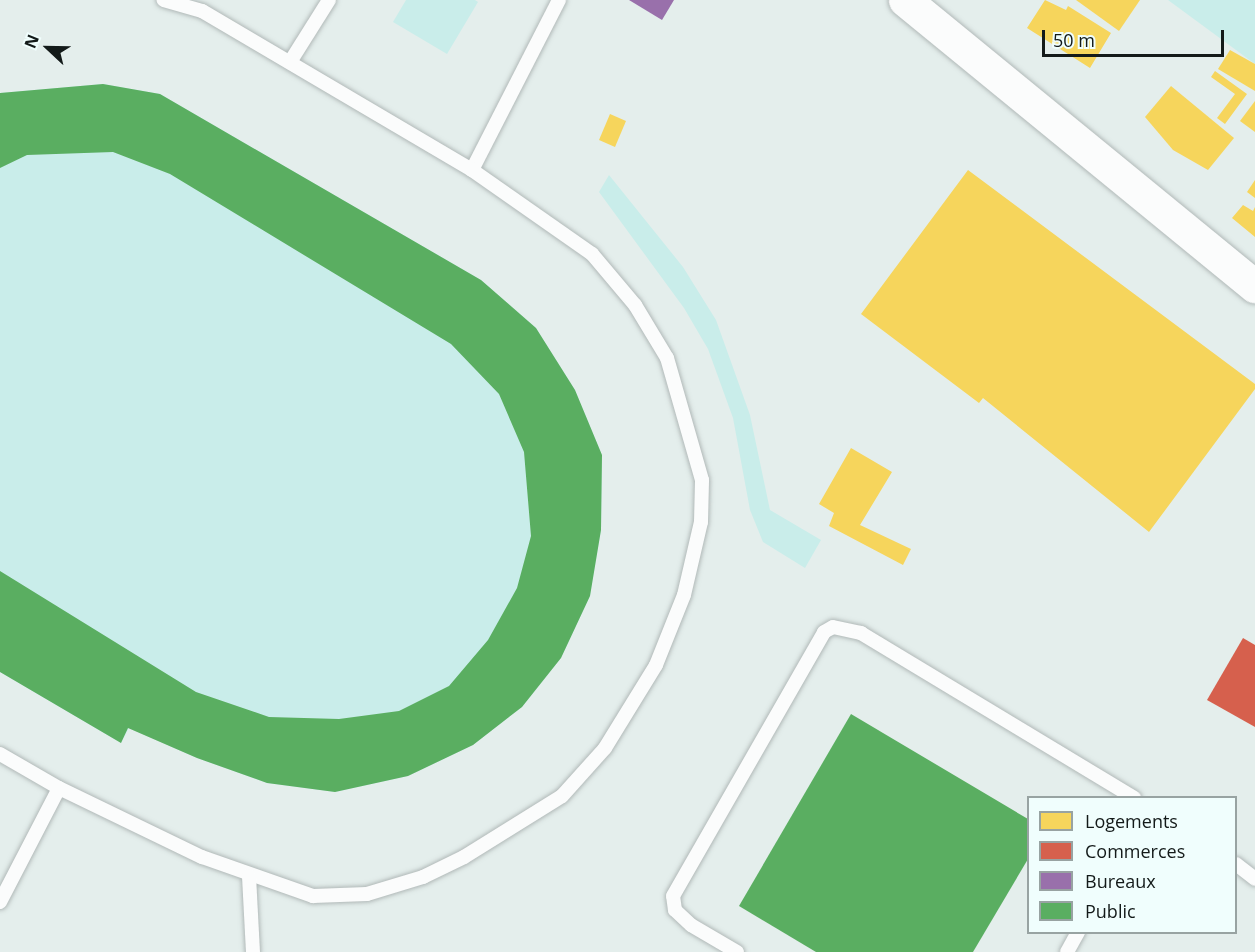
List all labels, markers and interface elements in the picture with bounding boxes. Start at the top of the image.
north arrow [18,18,78,78]
scale bar [1045,18,1226,56]
text: 50 m [1053,28,1095,52]
text: N [19,31,44,51]
legend [1027,796,1237,934]
text: Logements [1085,809,1178,833]
text: Commerces [1085,839,1185,863]
text: Bureaux [1085,869,1156,893]
text: Public [1085,899,1136,923]

